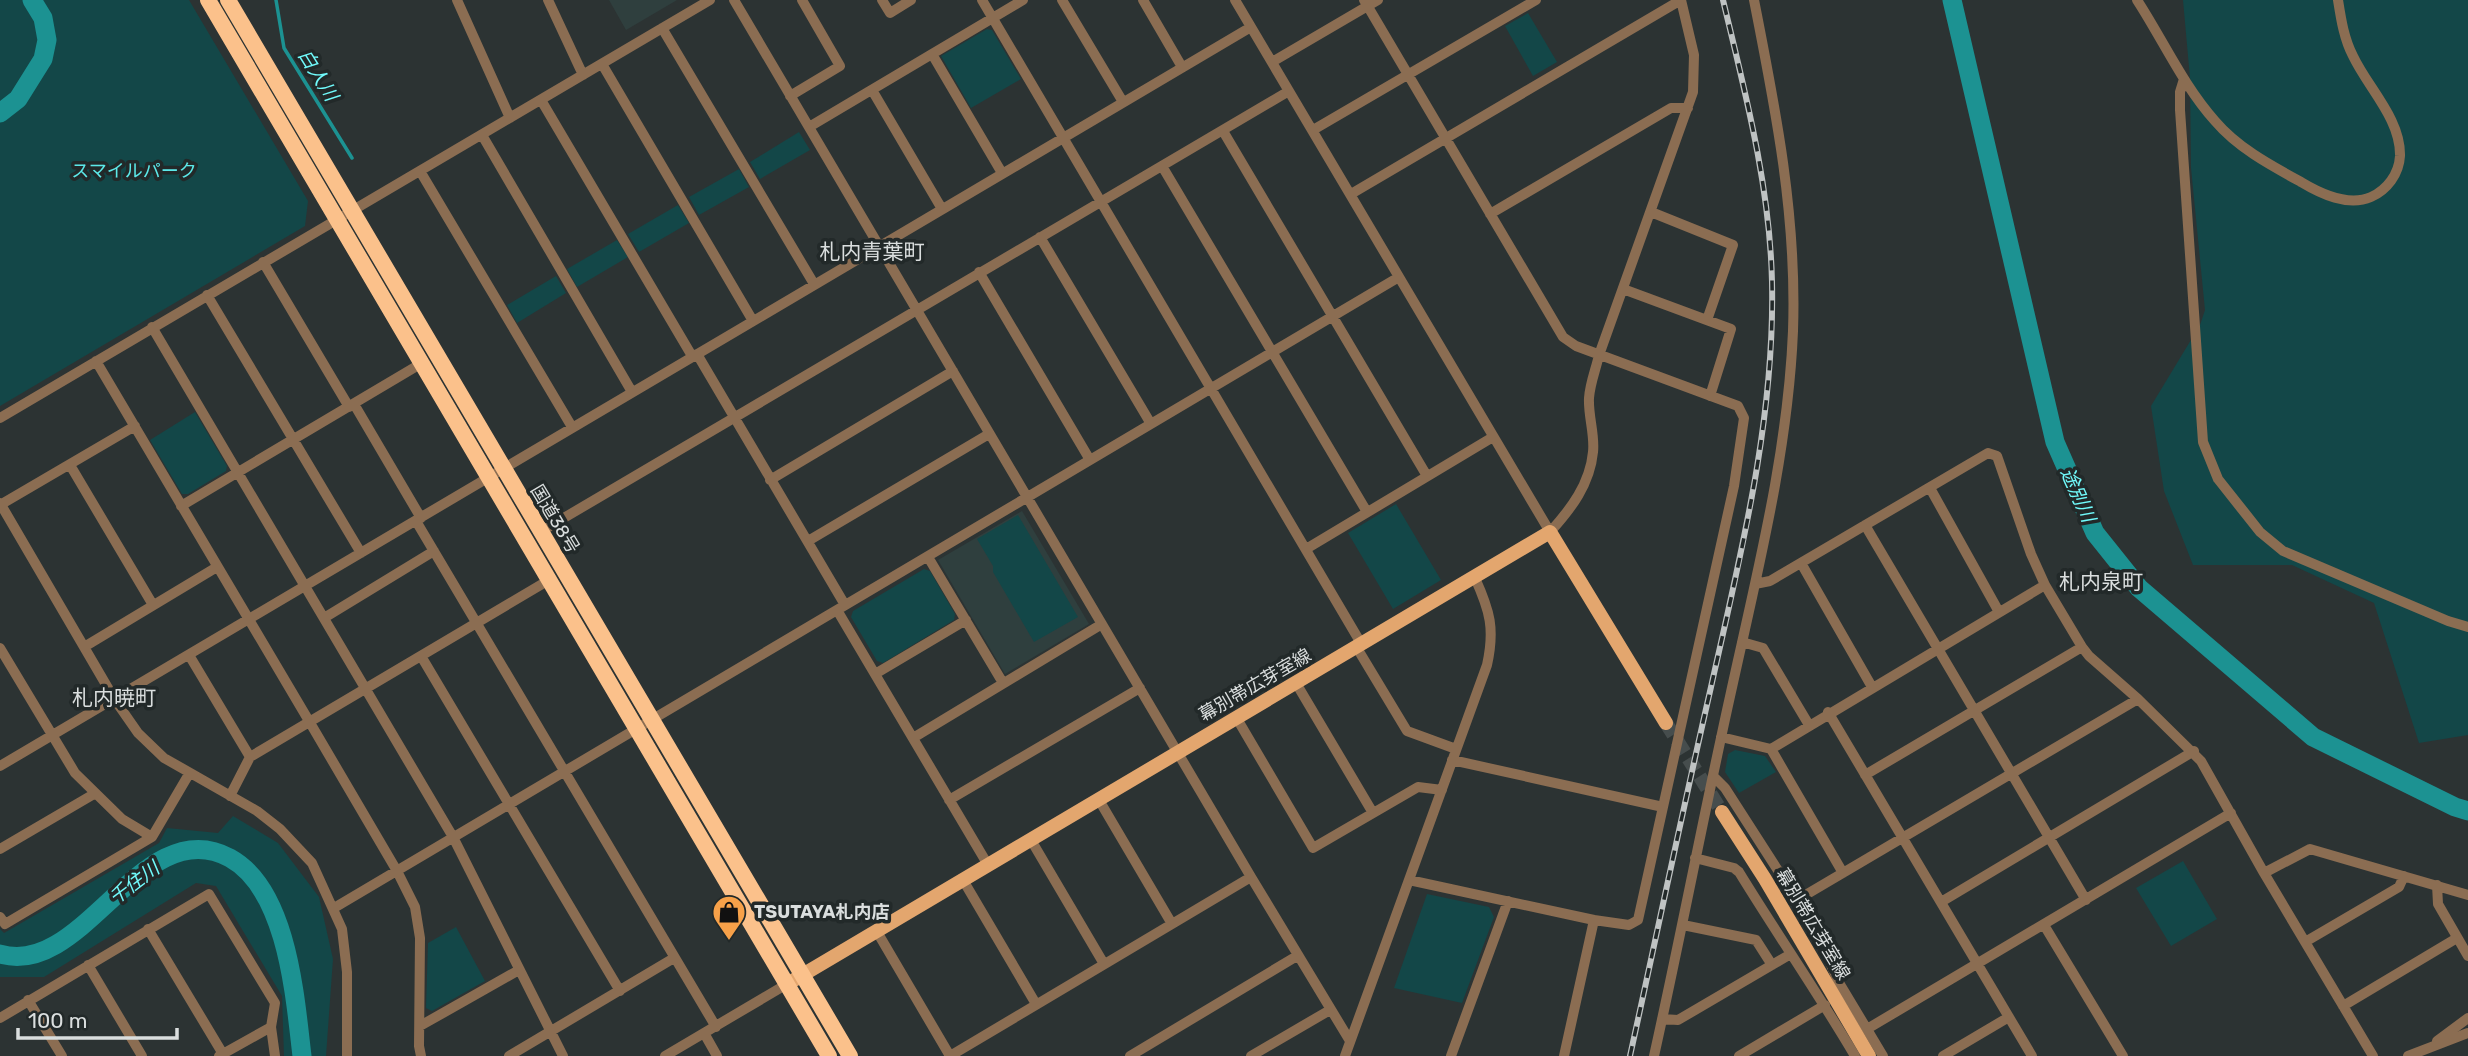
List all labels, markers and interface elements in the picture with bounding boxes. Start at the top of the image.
water label: 白人川 [293,45,344,107]
park label: スマイルパーク [71,160,197,182]
district label: 札内青葉町 [820,239,925,264]
water label: 途別川 [2056,464,2101,528]
street label: 国道38号 [526,481,584,557]
district label: 札内泉町 [2059,569,2143,594]
street label: 幕別帯広芽室線 [1195,644,1315,726]
district label: 札内暁町 [72,685,156,710]
water label: 千住川 [104,855,165,909]
street label: 幕別帯広芽室線 [1771,864,1855,984]
shop icon: TSUTAYA札内店 [710,893,748,942]
place label: TSUTAYA札内店 [754,901,889,923]
scale bar [18,996,177,1040]
text: 100 m [28,1008,87,1033]

